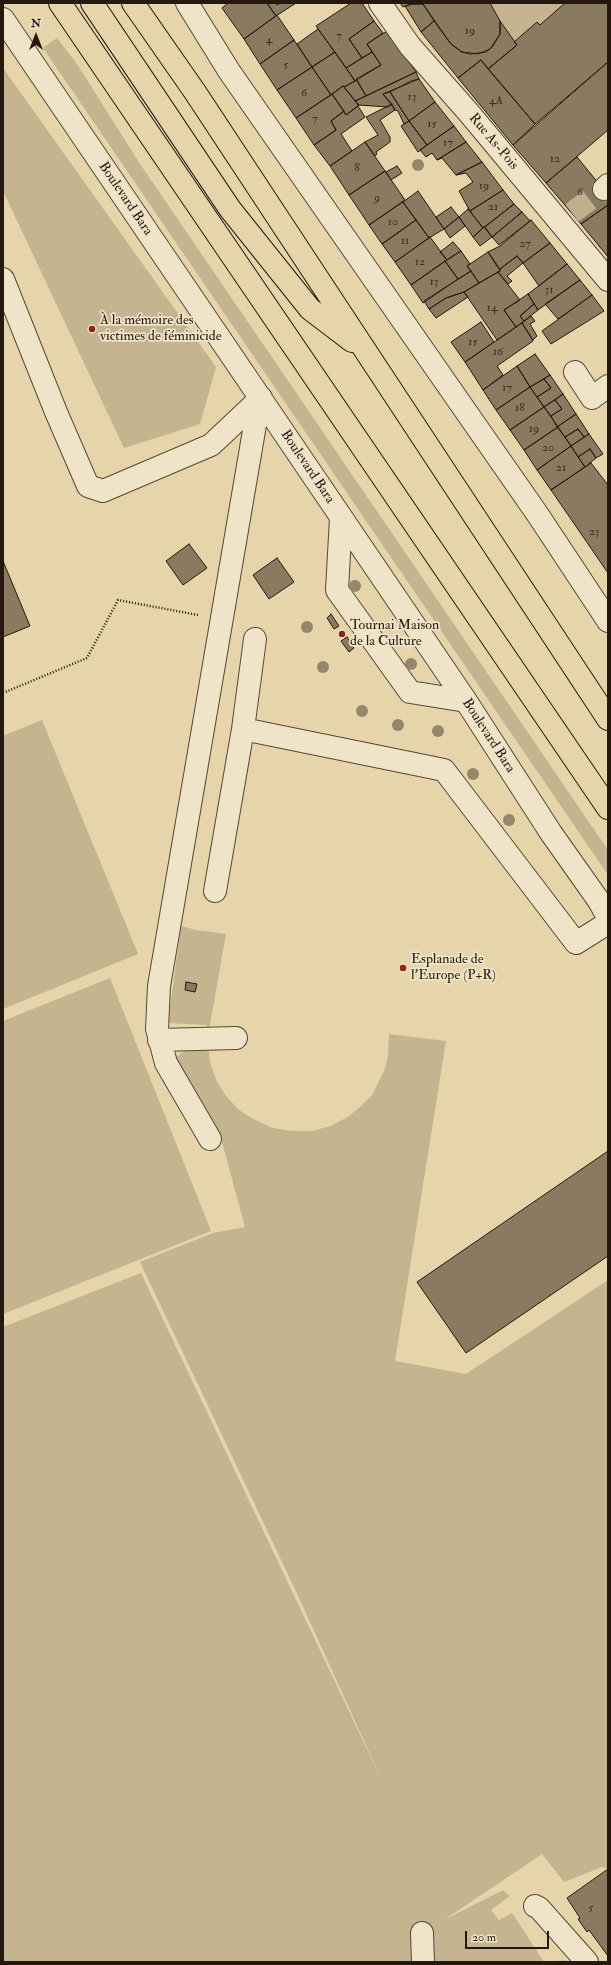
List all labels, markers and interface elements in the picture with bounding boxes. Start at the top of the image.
north arrow [16,16,56,56]
text: N [31,17,41,30]
house number: 19 [465,24,475,38]
house number: 7 [336,29,342,43]
house number: 4 [266,33,272,47]
house number: 5 [283,58,289,72]
house number: 6 [301,86,307,100]
house number: 13 [408,90,416,104]
house number: 4A [489,94,503,108]
street label: Rue As-Pois [465,110,521,174]
house number: 7 [312,112,318,126]
house number: 15 [427,117,437,131]
house number: 17 [443,136,453,150]
house number: 12 [550,152,560,166]
street label: Boulevard Bara [94,159,156,239]
house number: 8 [354,161,360,175]
house number: 19 [479,179,489,193]
house number: 6 [577,185,583,199]
house number: 9 [374,191,380,205]
house number: 21 [488,200,498,214]
house number: 10 [388,215,398,229]
house number: 11 [401,234,409,248]
house number: 27 [519,237,531,251]
house number: 12 [415,255,425,269]
house number: 13 [430,275,438,289]
house number: 31 [545,283,553,297]
house number: 14 [487,301,497,315]
place label: À la mémoire des victimes de féminicide [100,313,222,346]
marker: À la mémoire des victimes de féminicide [87,324,97,334]
house number: 15 [468,335,478,349]
house number: 16 [493,345,503,359]
house number: 17 [502,381,512,395]
house number: 18 [515,401,525,415]
house number: 19 [529,422,539,436]
street label: Boulevard Bara [276,427,338,507]
house number: 20 [542,441,554,455]
house number: 21 [556,461,566,475]
house number: 23 [589,525,599,539]
place label: Tournai Maison de la Culture [350,618,439,650]
marker: Tournai Maison de la Culture [337,629,347,639]
street label: Boulevard Bara [458,696,518,776]
place label: Esplanade de l'Europe (P+R) [411,952,496,984]
marker: Esplanade de l'Europe (P+R) [398,963,408,973]
house number: 5 [588,1901,594,1915]
scale bar [467,1923,551,1949]
text: 20 m [472,1930,496,1945]

